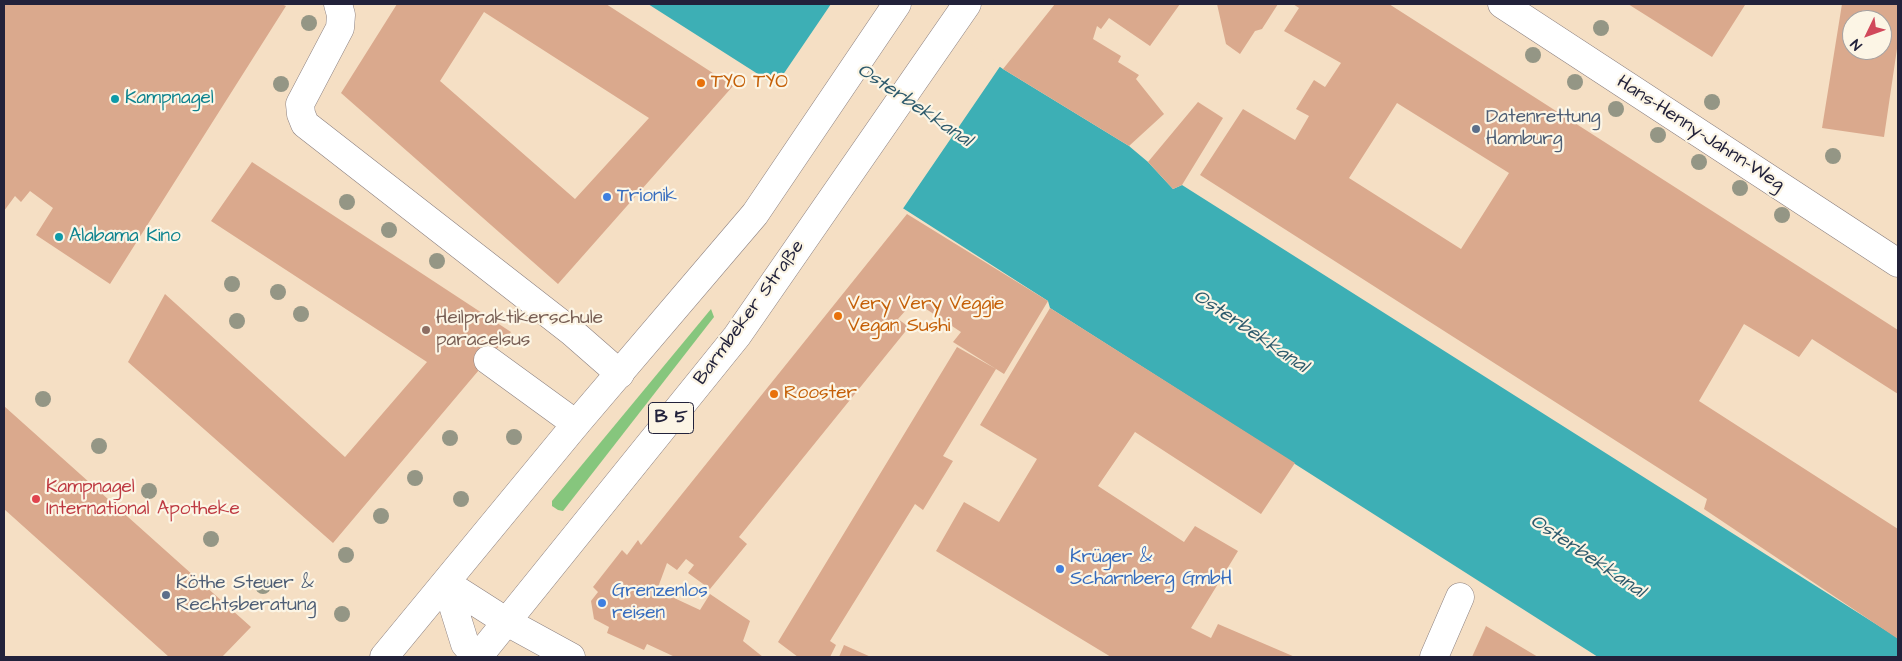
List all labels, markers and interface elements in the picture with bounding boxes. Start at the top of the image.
north arrow [1842,10,1892,60]
text: N [1846,34,1867,54]
water label: Osterbekkanal [852,59,976,153]
street label: Hans-Henny-Jahnn-Weg [1612,71,1788,197]
place label: TYO TYO [711,72,788,94]
marker: TYO TYO [695,77,707,89]
place label: Kampnagel [125,88,214,110]
marker: Kampnagel [109,93,121,105]
place label: Datenrettung Hamburg [1486,107,1601,151]
marker: Datenrettung Hamburg [1470,123,1482,135]
place label: Trionik [617,186,677,208]
marker: Trionik [601,191,613,203]
place label: Alabama Kino [69,226,181,248]
marker: Alabama Kino [53,231,65,243]
street label: Barmbeker Straße [690,236,810,390]
water label: Osterbekkanal [1188,285,1312,379]
place label: Very Very Veggie Vegan Sushi [848,294,1004,338]
place label: Heilpraktikerschule paracelsus [436,308,603,352]
marker: Very Very Veggie Vegan Sushi [832,310,844,322]
marker: Heilpraktikerschule paracelsus [420,324,432,336]
place label: Rooster [784,383,857,405]
marker: Rooster [768,388,780,400]
road number: B 5 [648,402,694,433]
place label: Kampnagel International Apotheke [46,477,240,521]
marker: Kampnagel International Apotheke [30,493,42,505]
water label: Osterbekkanal [1525,510,1649,604]
place label: Krüger & Scharnberg GmbH [1070,547,1232,591]
marker: Krüger & Scharnberg GmbH [1054,563,1066,575]
place label: Köthe Steuer & Rechtsberatung [176,573,316,617]
place label: Grenzenlos reisen [612,581,708,625]
marker: Köthe Steuer & Rechtsberatung [160,589,172,601]
marker: Grenzenlos reisen [596,597,608,609]

